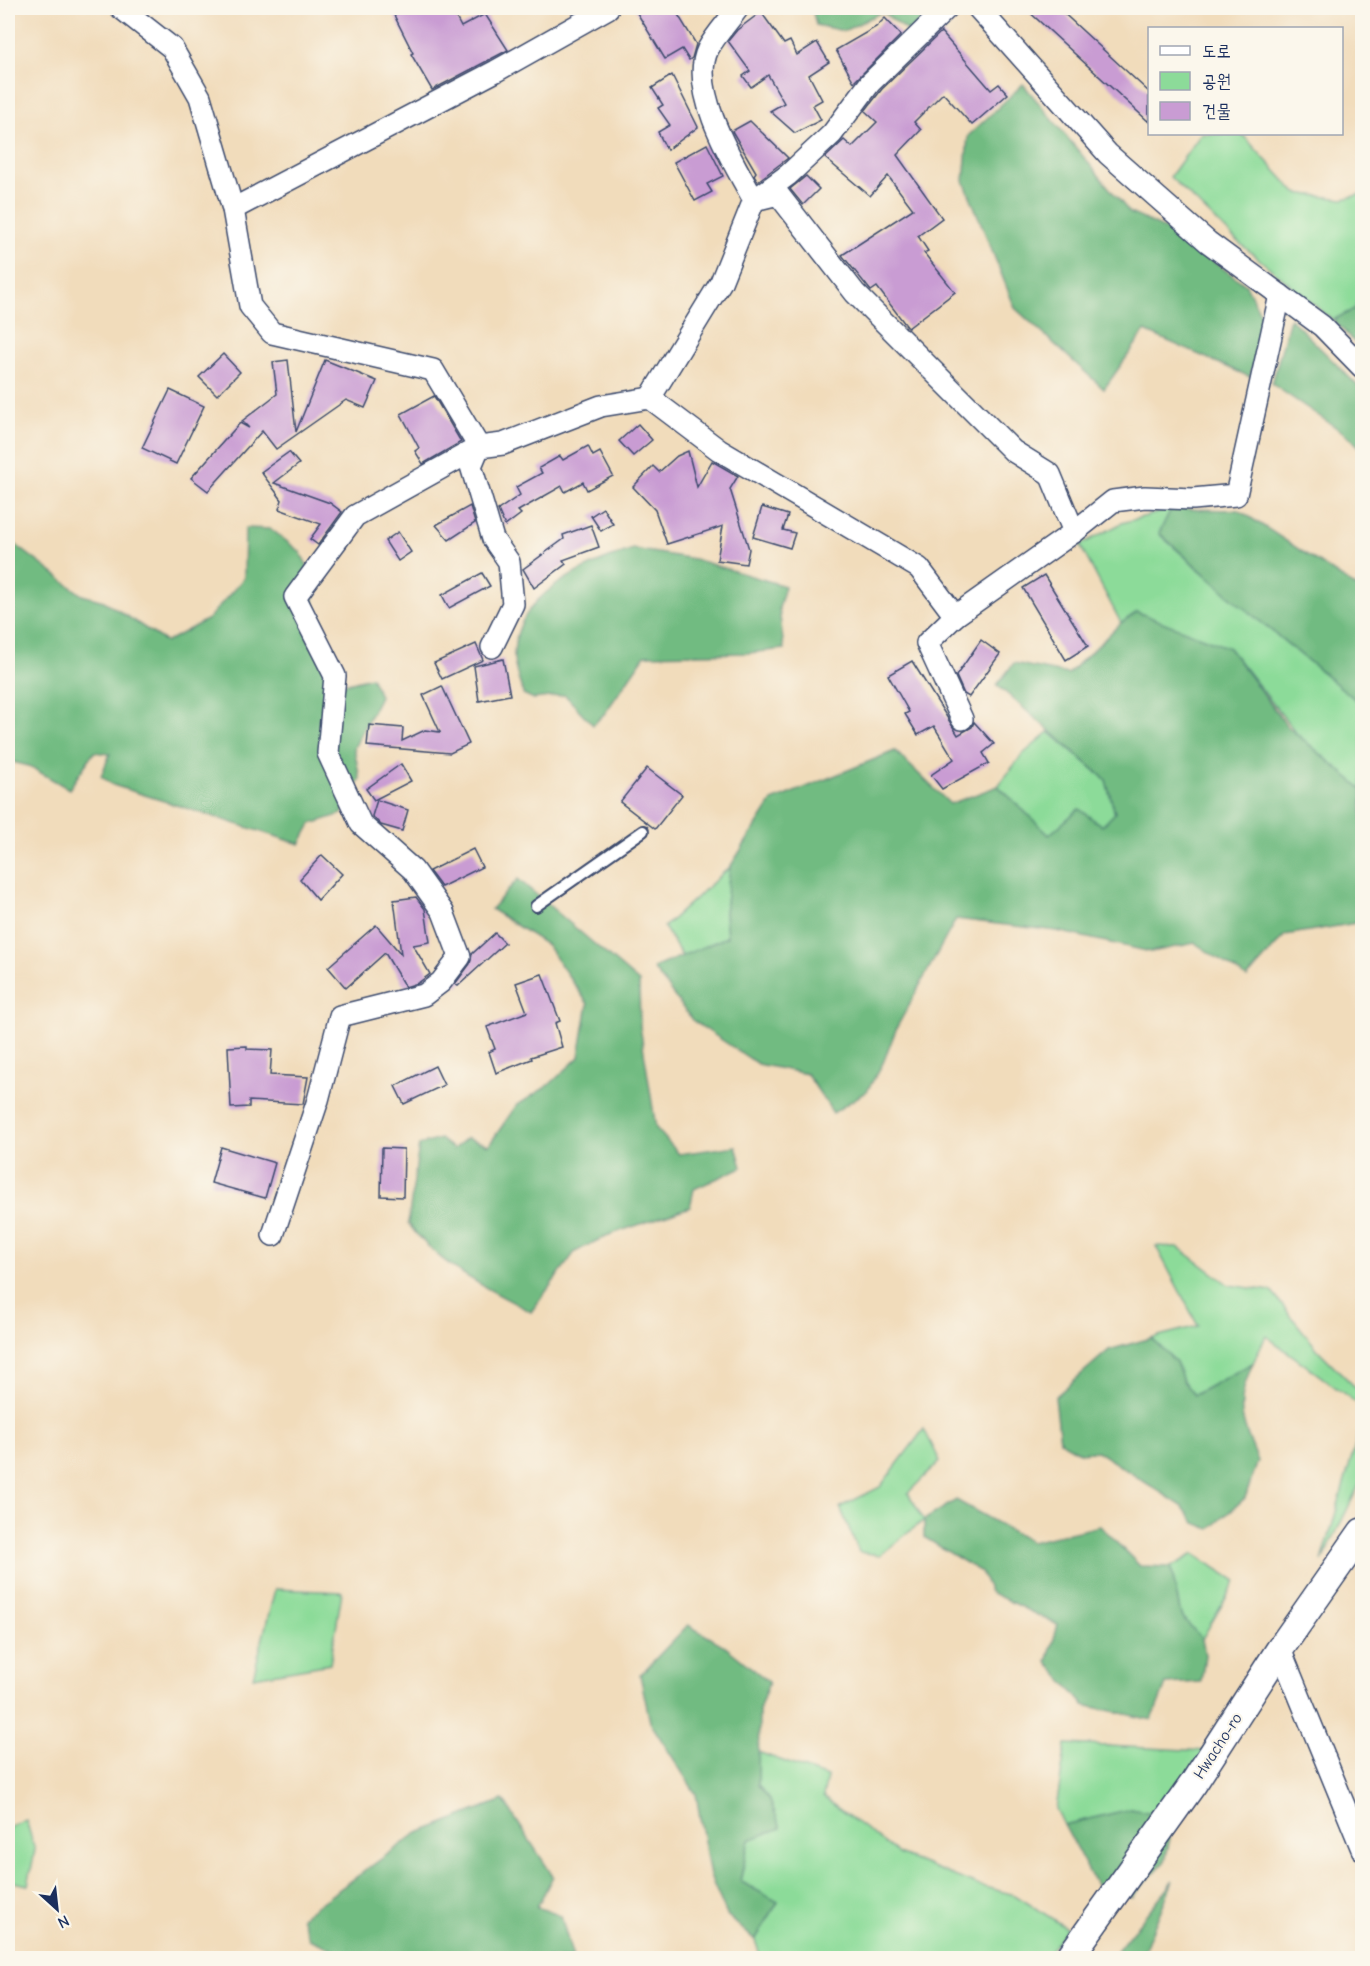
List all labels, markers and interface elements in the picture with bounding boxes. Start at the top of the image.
legend [1148,27,1343,135]
text: 도로 [1202,41,1231,62]
text: 공원 [1202,71,1231,92]
text: 건물 [1202,101,1231,122]
street label: Hwacho-ro [1190,1710,1246,1782]
north arrow [27,1879,87,1939]
text: N [55,1911,72,1932]

